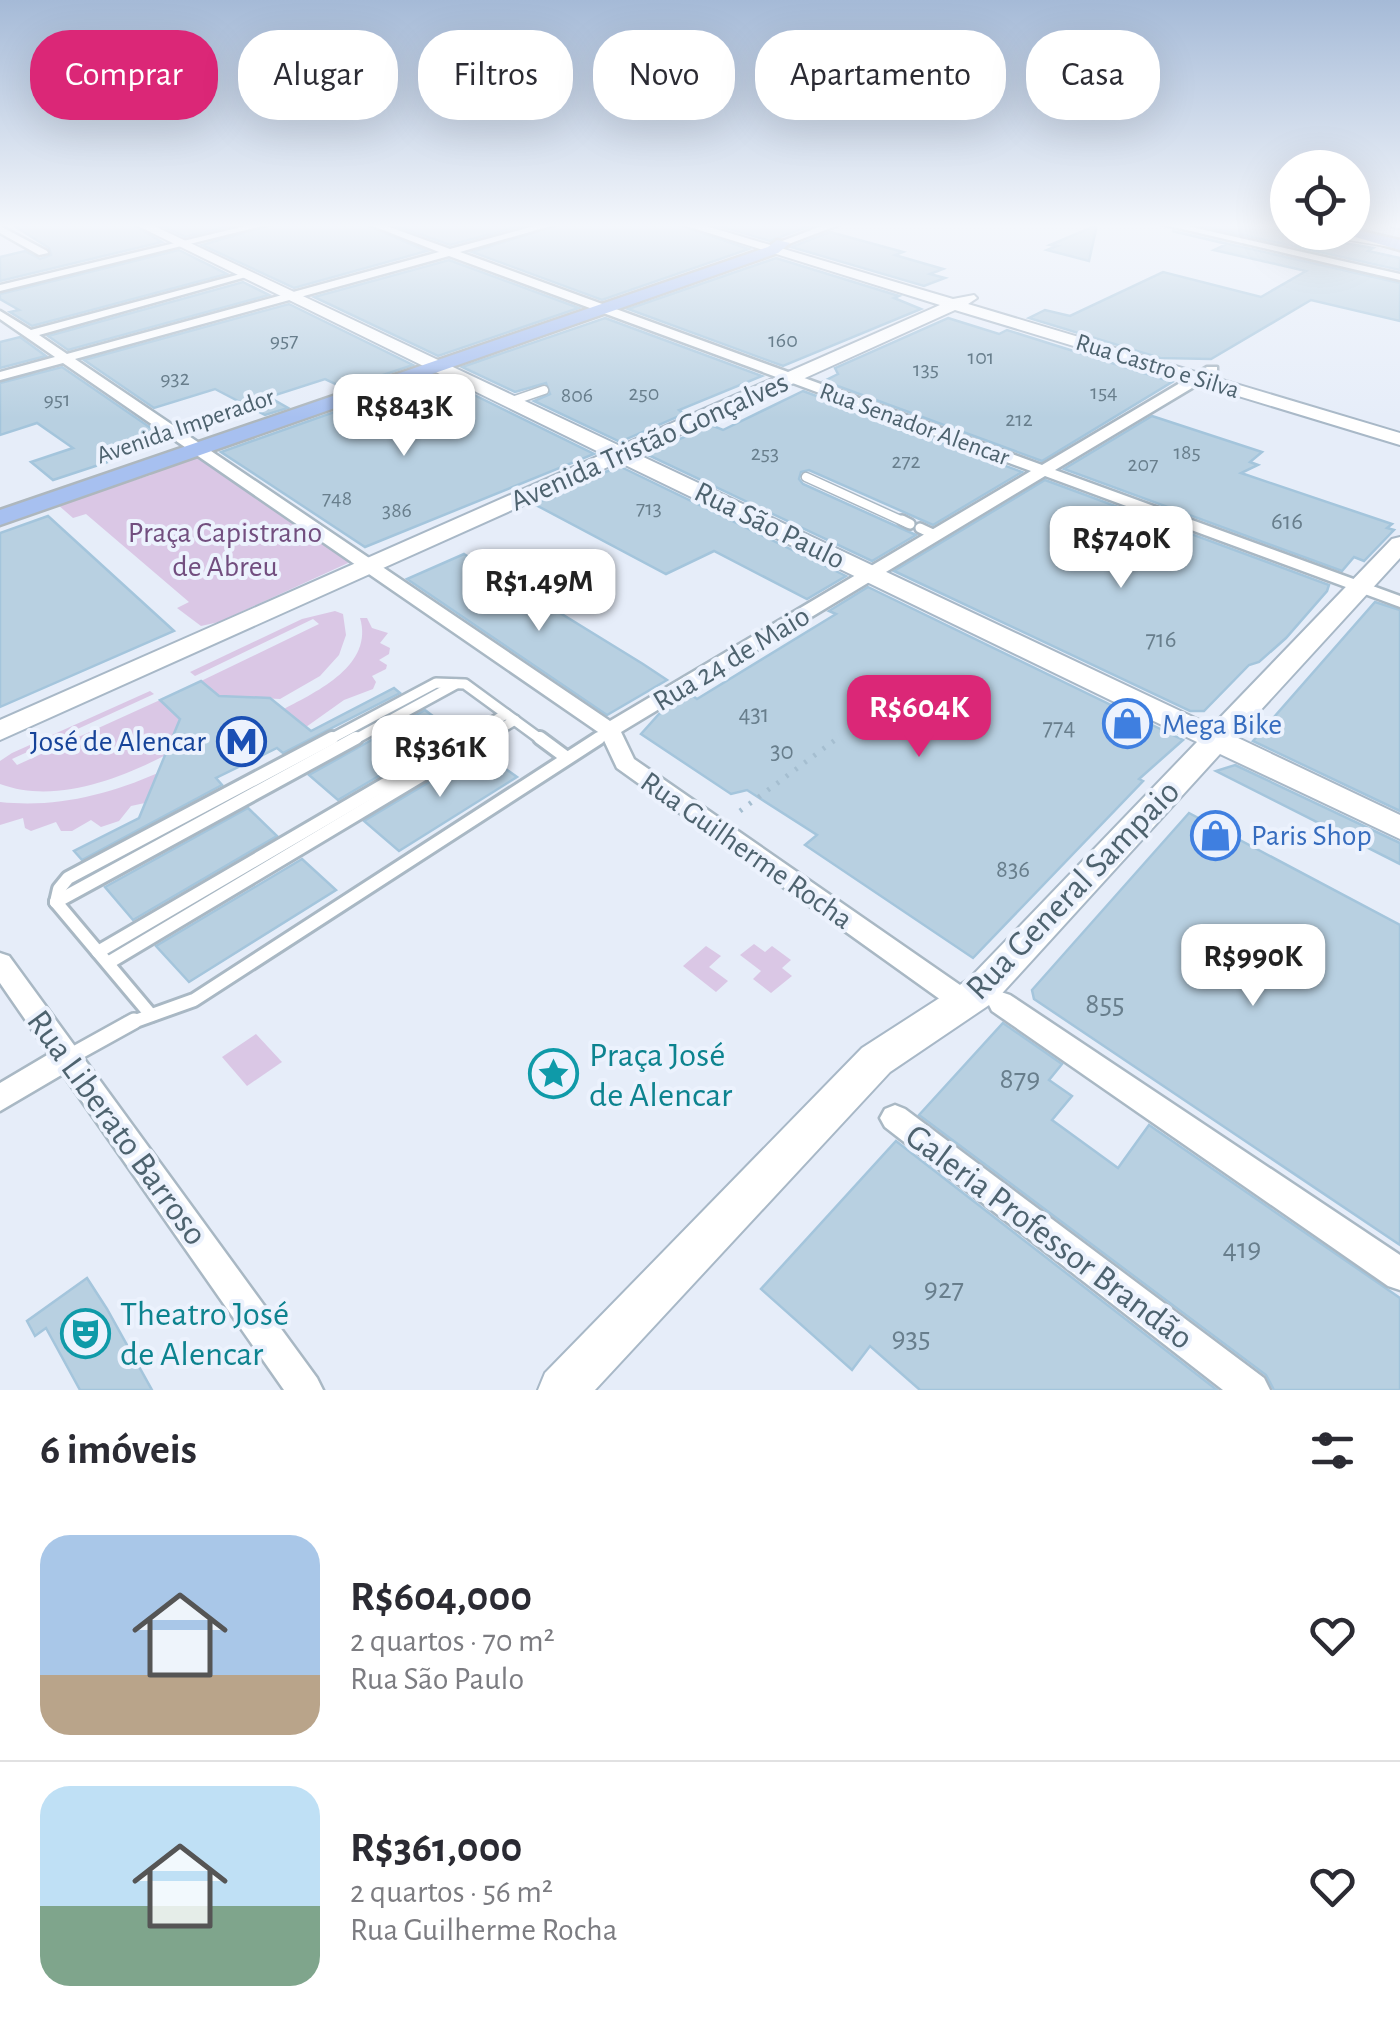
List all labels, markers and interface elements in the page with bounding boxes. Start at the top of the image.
chip: Comprar [30,30,218,120]
chip: Alugar [238,30,398,120]
chip: Filtros [418,30,573,120]
chip: Novo [593,30,735,120]
chip: Apartamento [755,30,1006,120]
chip: Casa [1026,30,1160,120]
map controls [1270,150,1370,250]
button: locate [1270,150,1370,250]
house number: 957 [270,329,298,351]
house number: 160 [768,329,798,351]
street label: Rua Castro e Silva [1073,330,1242,403]
house number: 101 [968,346,994,368]
house number: 135 [913,358,939,380]
house number: 932 [160,367,190,389]
street label: Avenida Tristão Gonçalves [506,367,793,517]
pin: R$843K [323,374,485,459]
street label: Rua Senador Alencar [816,378,1013,470]
house number: 154 [1090,381,1118,403]
house number: 250 [629,382,659,404]
street label: Avenida Imperador [93,384,278,469]
house number: 806 [561,384,593,406]
house number: 951 [43,388,71,410]
text: R$843K [355,390,453,422]
house number: 212 [1005,408,1033,430]
house number: 185 [1173,441,1201,463]
house number: 253 [751,442,779,464]
house number: 272 [891,450,921,472]
house number: 207 [1128,453,1158,475]
street label: Rua São Paulo [690,477,850,575]
house number: 748 [322,487,352,509]
house number: 713 [636,497,662,519]
house number: 386 [382,499,412,521]
pin: R$740K [1040,506,1202,591]
house number: 616 [1271,509,1303,534]
park label: Praça Capistrano de Abreu [128,518,322,582]
text: R$740K [1072,522,1170,554]
pin: R$1.49M [447,549,631,634]
text: R$1.49M [484,565,594,597]
street label: Rua 24 de Maio [648,600,815,717]
house number: 716 [1146,627,1176,652]
pin: R$604K [838,675,1000,760]
text: R$604K [869,691,969,723]
shop icon: Mega Bike [1101,698,1153,750]
house number: 431 [739,702,769,727]
place label: Mega Bike [1162,710,1282,740]
metro station icon: José de Alencar [215,715,267,767]
pin: R$361K [359,715,521,800]
house number: 774 [1043,715,1075,740]
place label: José de Alencar [30,727,206,757]
text: R$361K [394,731,486,763]
house number: 30 [770,739,794,764]
street label: Rua Guilherme Rocha [635,767,858,935]
street label: Rua General Sampaio [960,774,1186,1006]
shop icon: Paris Shop [1190,809,1242,861]
place label: Paris Shop [1251,821,1372,851]
house number: 836 [996,857,1030,882]
pin: R$990K [1172,924,1334,1009]
text: R$990K [1203,940,1303,972]
house number: 855 [1085,989,1125,1019]
street label: Rua Liberato Barroso [20,1004,214,1252]
place label: Praça José de Alencar [589,1038,733,1113]
place icon: Praça José de Alencar [528,1048,580,1100]
house number: 879 [1000,1064,1040,1094]
street label: Galeria Professor Brandão [899,1118,1199,1356]
house number: 419 [1223,1234,1261,1264]
house number: 927 [924,1274,964,1304]
place label: Theatro José de Alencar [120,1297,289,1372]
theatre icon: Theatro José de Alencar [59,1307,111,1359]
house number: 935 [892,1323,931,1353]
icon: filters [1305,1423,1360,1478]
text: 6 imóveis [40,1429,197,1471]
icon: home [120,1575,240,1695]
text: R$604,000 [350,1576,532,1618]
icon: heart [1305,1608,1360,1663]
text: 2 quartos · 70 m² [350,1625,555,1657]
text: Rua São Paulo [350,1663,524,1695]
icon: home [120,1826,240,1946]
text: R$361,000 [350,1827,522,1869]
icon: heart [1305,1859,1360,1914]
text: 2 quartos · 56 m² [350,1876,553,1908]
text: Rua Guilherme Rocha [350,1914,617,1946]

